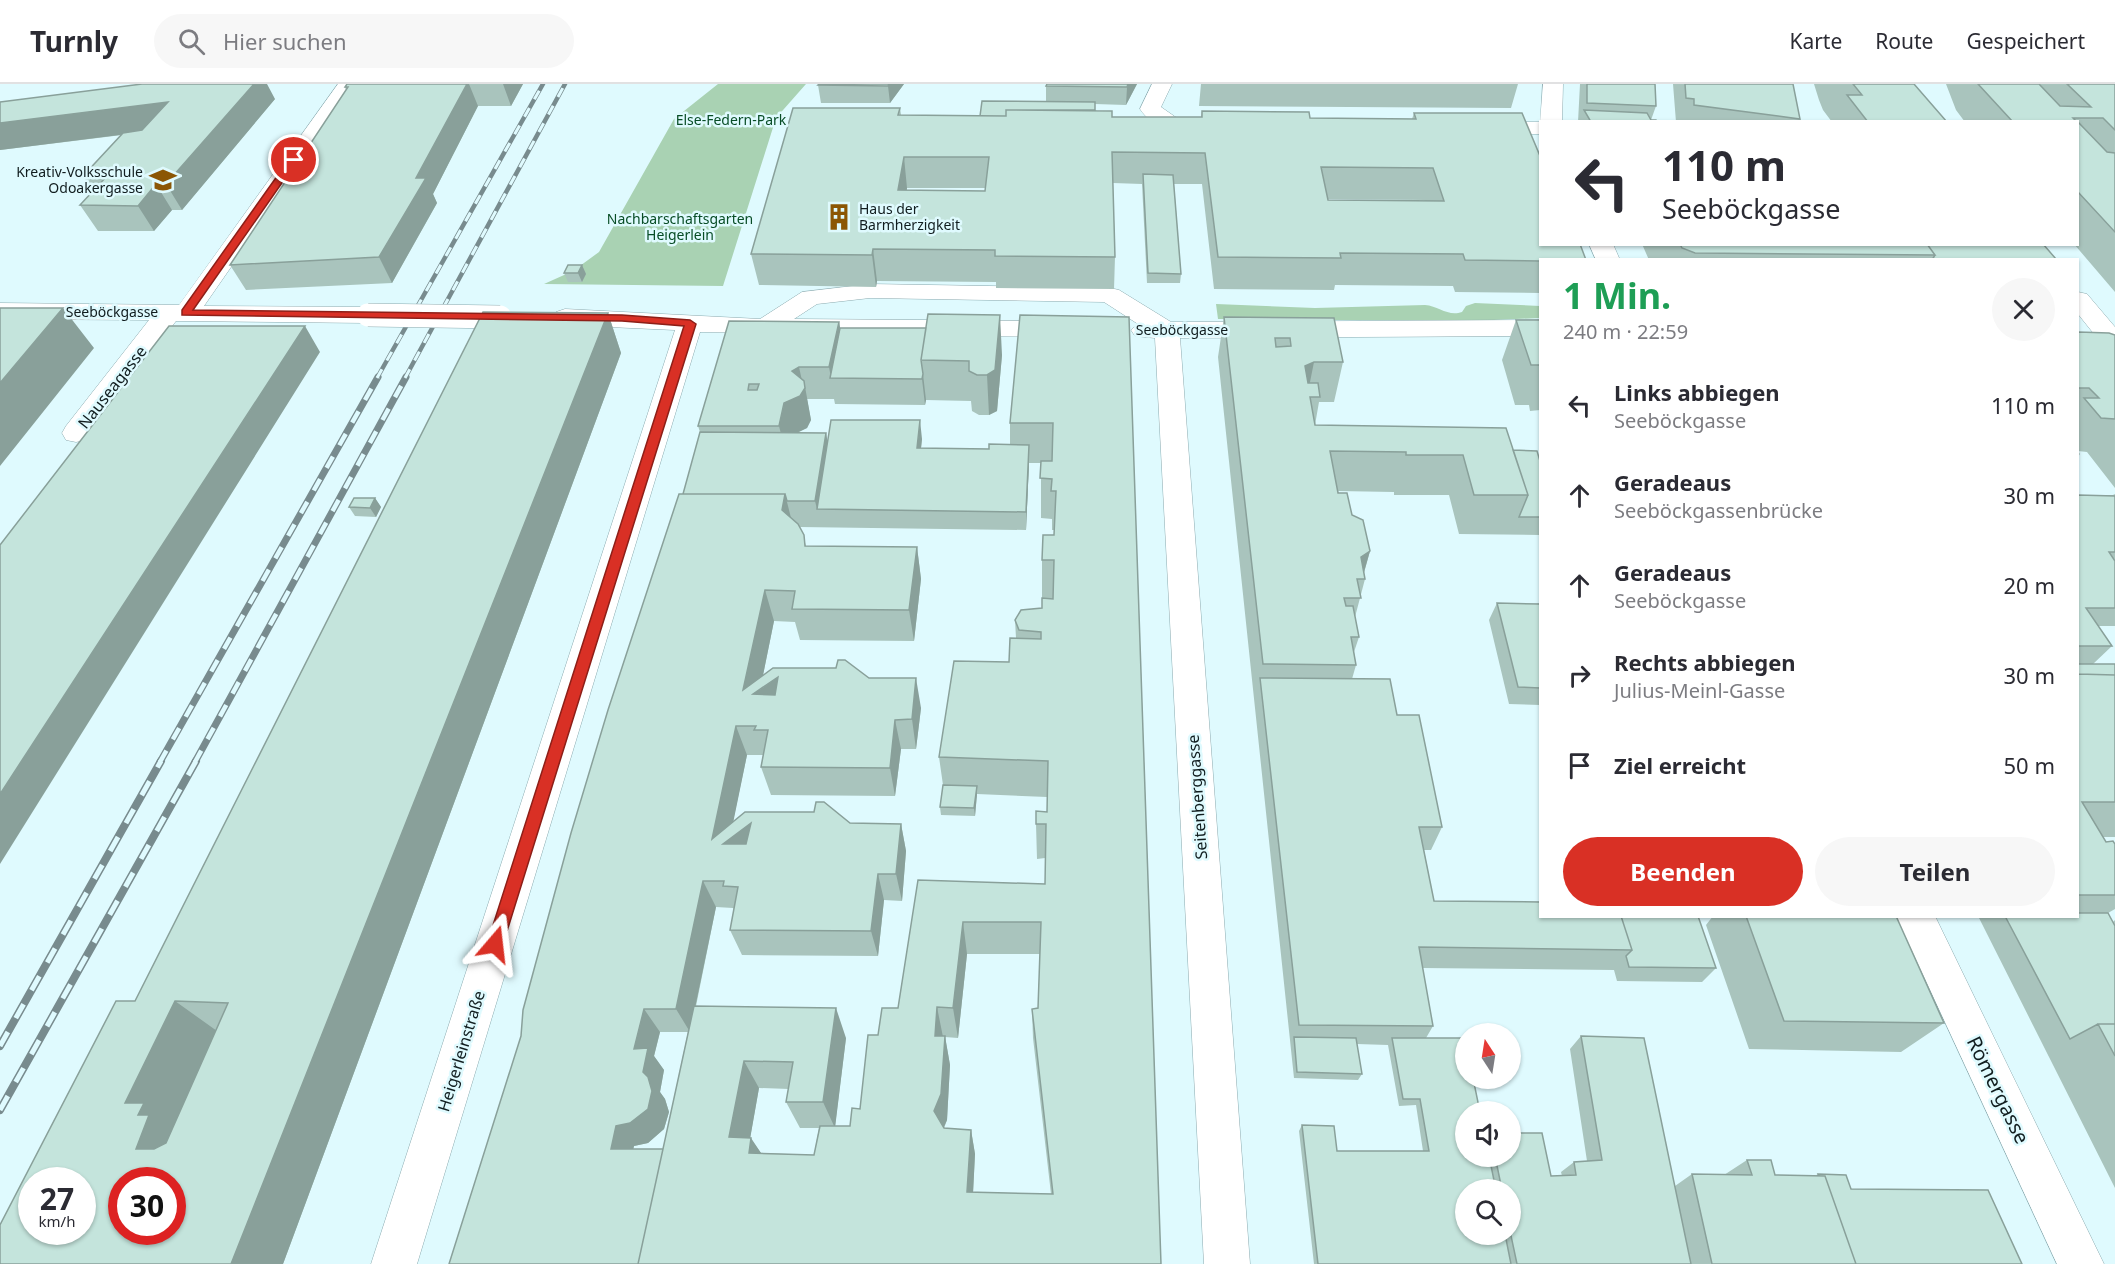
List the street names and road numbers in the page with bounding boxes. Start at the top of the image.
street label: Seeböckgasse [66,302,158,321]
street label: Seeböckgasse [1136,320,1228,339]
street label: Nauseagasse [73,341,151,433]
street label: Seitenberggasse [1182,734,1212,860]
street label: Heigerleinstraße [432,988,490,1114]
street label: Römergasse [1961,1031,2036,1148]

